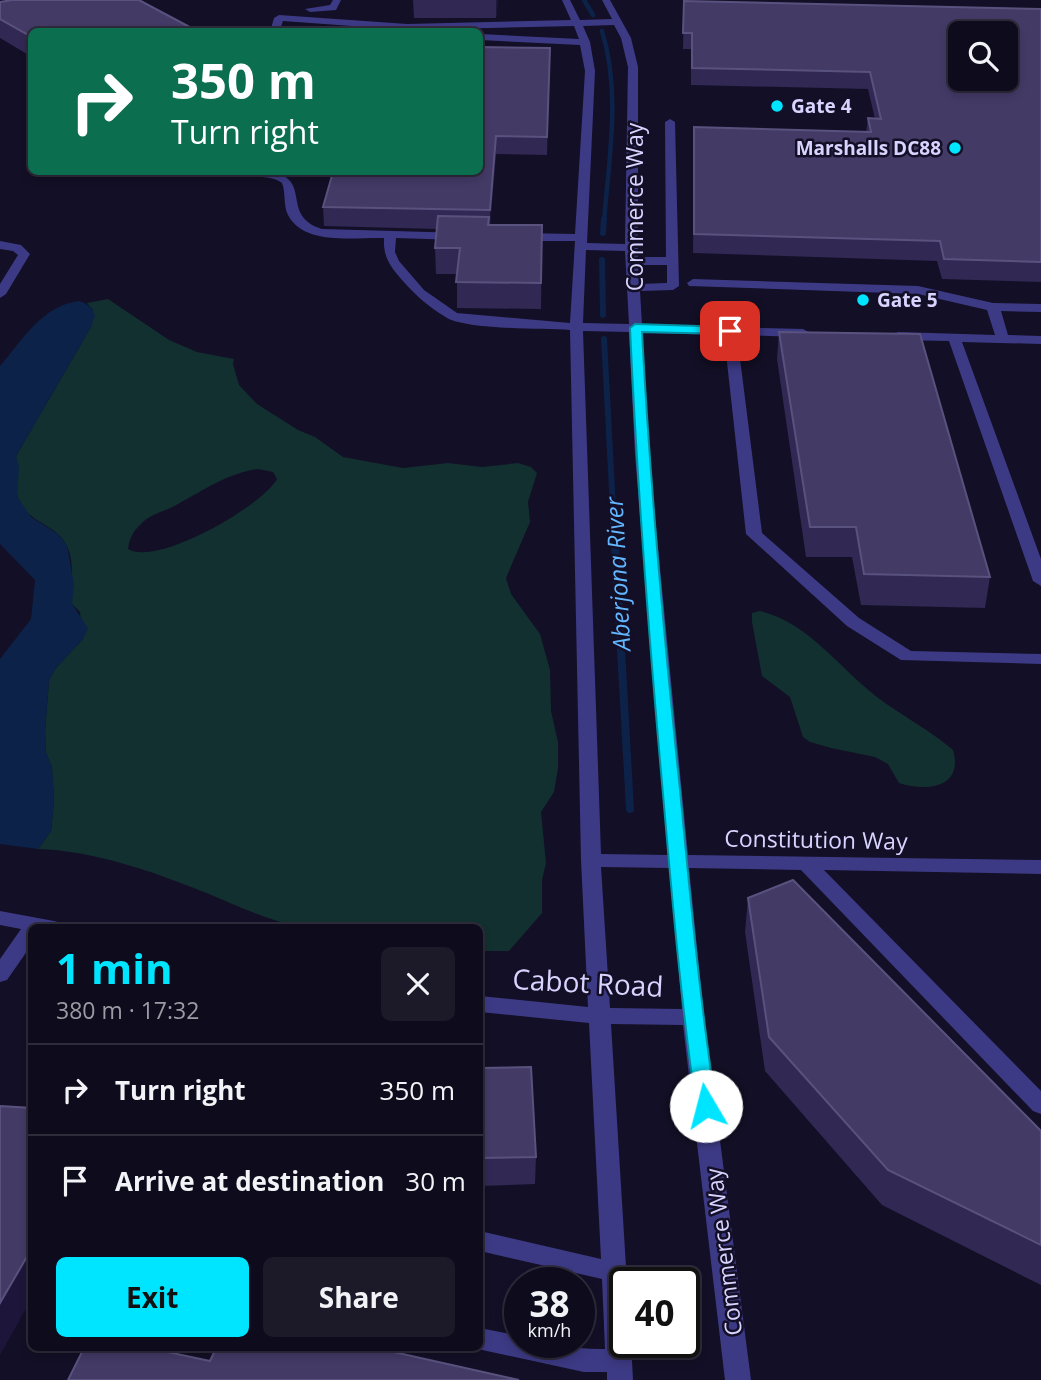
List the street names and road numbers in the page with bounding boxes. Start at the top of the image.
street label: Commerce Way [618,122,650,291]
street label: Constitution Way [724,821,908,857]
street label: Cabot Road [511,959,665,1005]
street label: Commerce Way [697,1166,749,1338]

